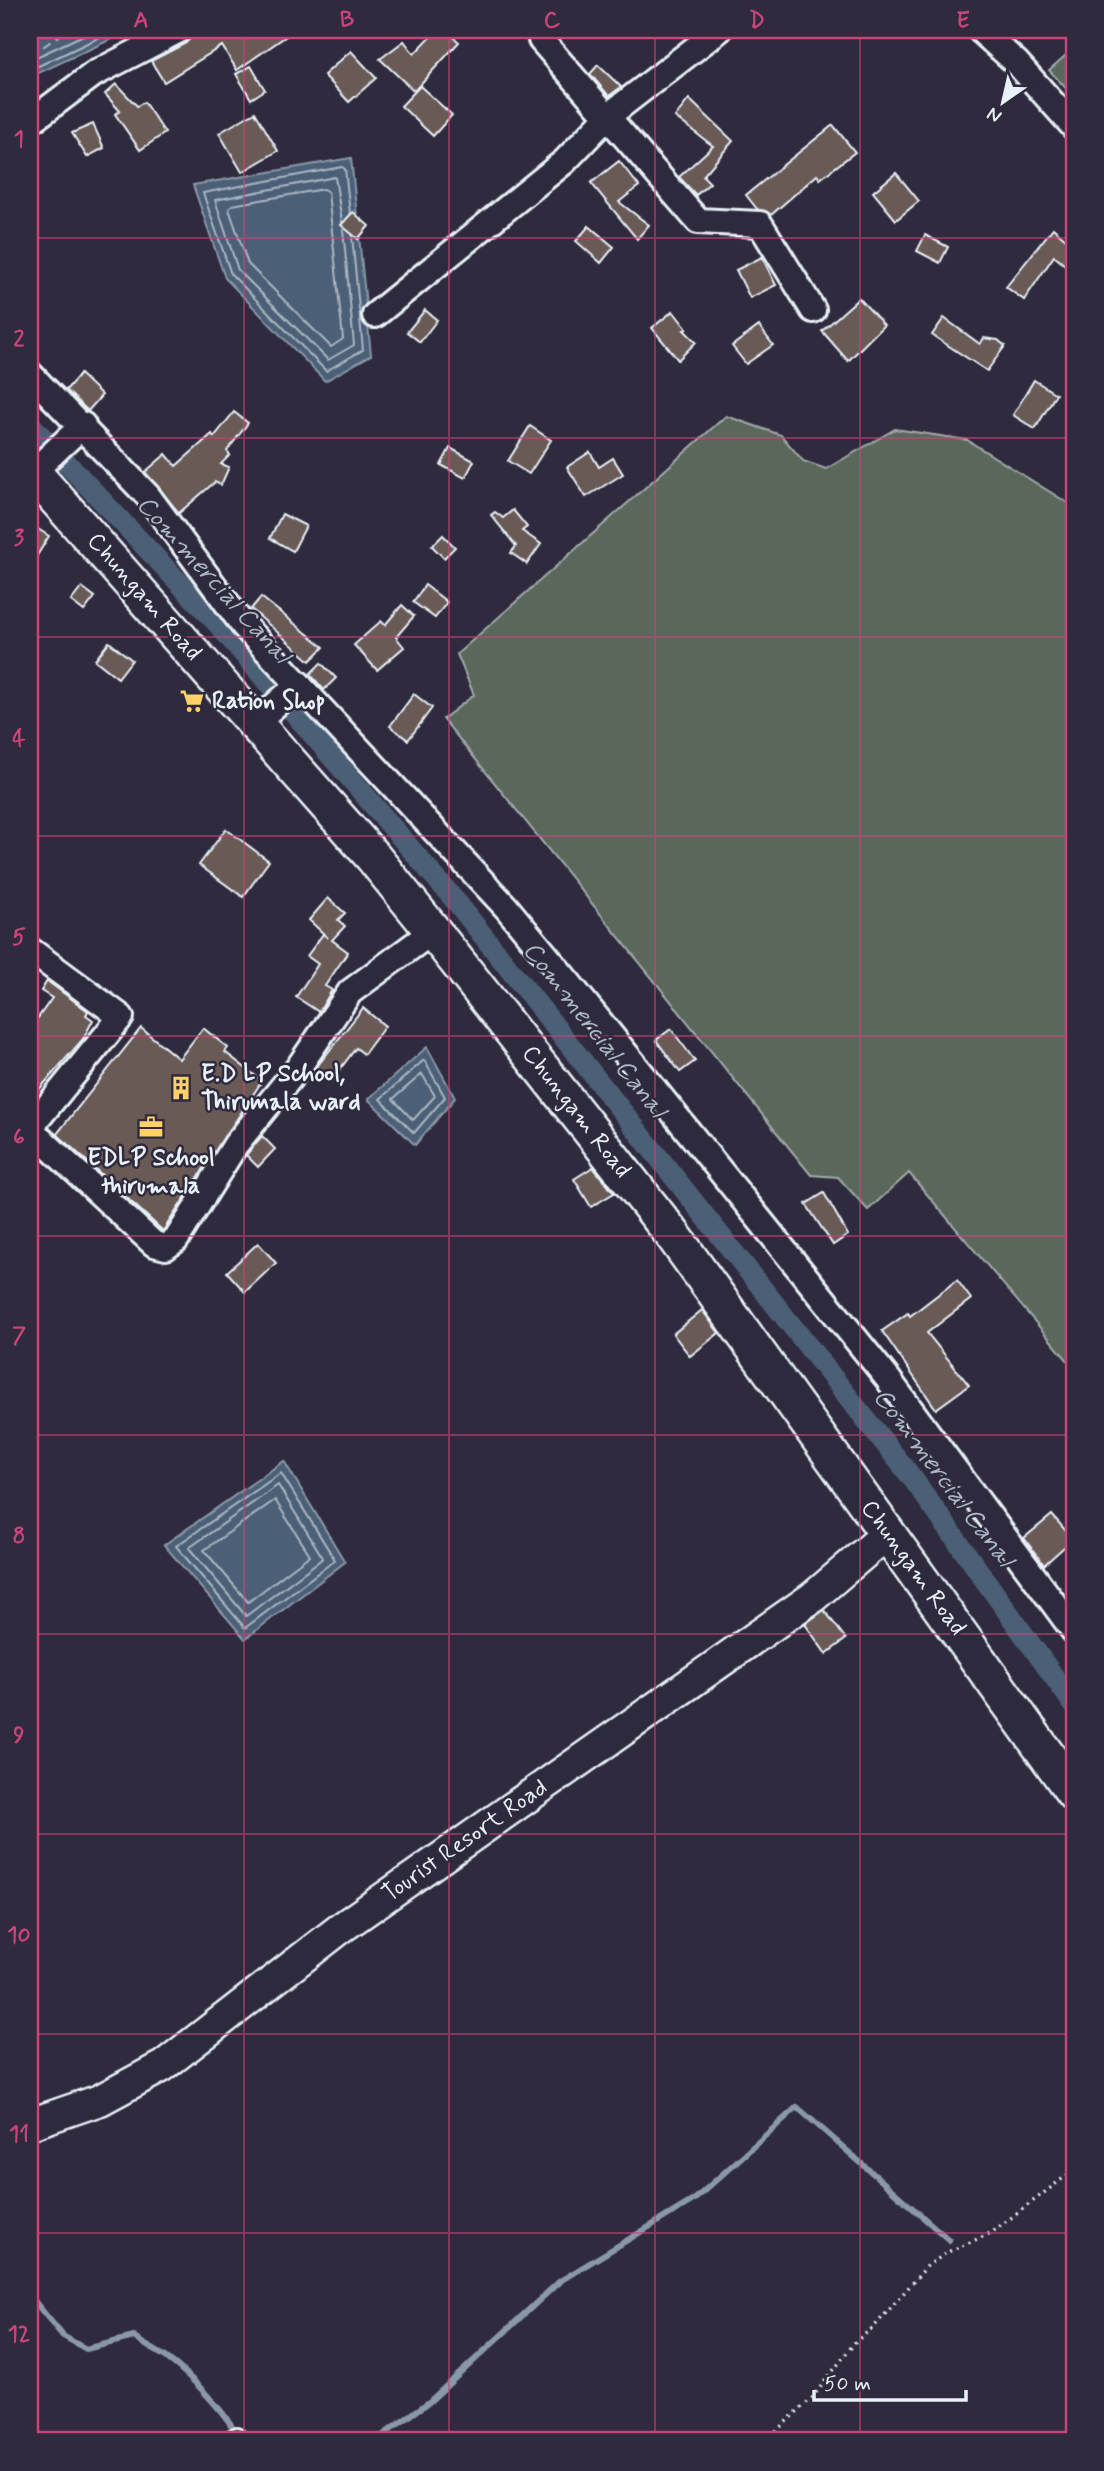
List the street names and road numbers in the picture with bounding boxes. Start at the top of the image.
street label: Chungam Road [80,526,208,668]
street label: Chungam Road [514,1039,638,1185]
street label: Chungam Road [853,1494,973,1642]
street label: Tourist Resort Road [376,1772,554,1910]

